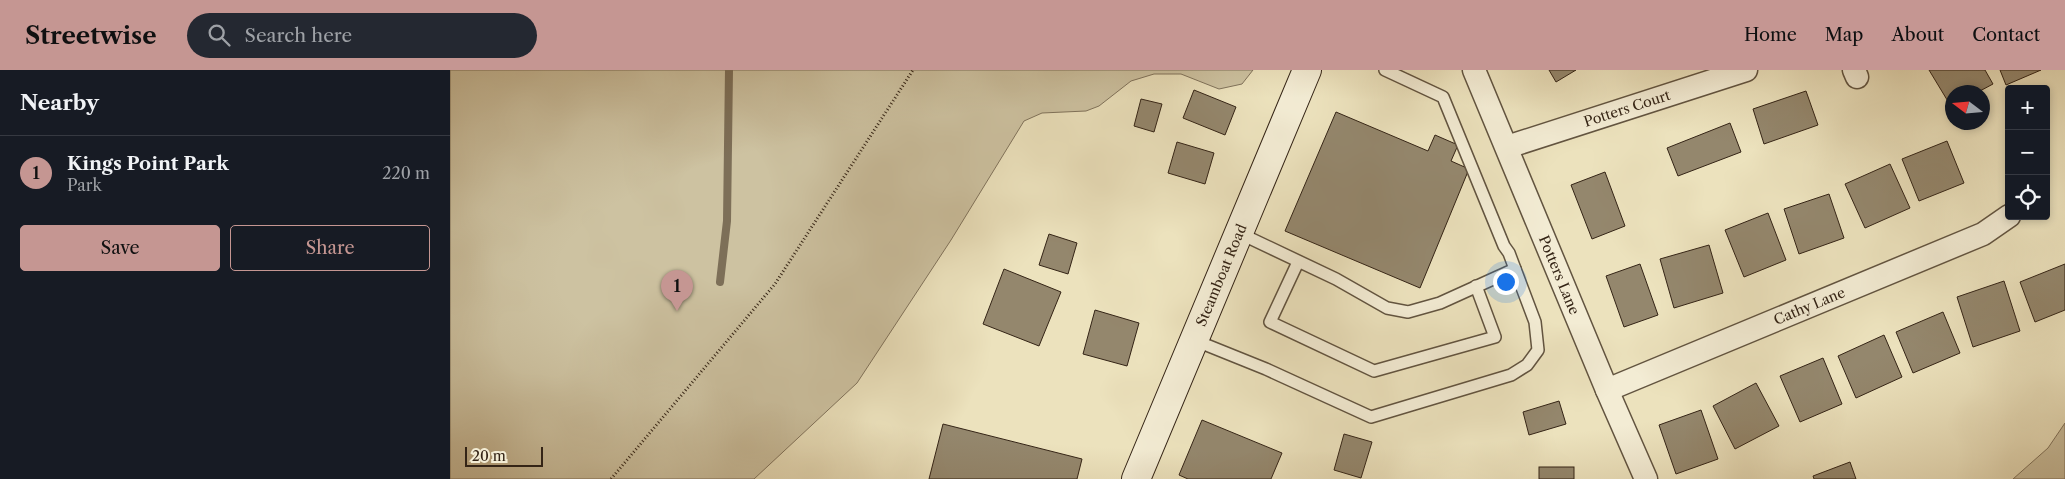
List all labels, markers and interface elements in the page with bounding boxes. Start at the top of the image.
search box [187,13,537,58]
text: Streetwise [25,21,157,50]
icon: search [205,21,233,49]
text: Search here [245,24,352,47]
text: Home [1744,24,1797,46]
text: Map [1825,24,1863,46]
text: About [1891,24,1944,46]
text: Contact [1972,24,2040,46]
north arrow [1945,85,1990,130]
map controls [2005,85,2050,220]
button: + [2005,85,2050,130]
street label: Potters Court [1581,86,1673,131]
text: Nearby [20,90,99,115]
button: − [2005,130,2050,175]
text: Kings Point Park [67,152,229,175]
text: 1 [32,163,40,183]
text: 220 m [382,163,430,183]
text: Park [67,175,102,195]
button: locate [2005,175,2050,220]
street label: Steamboat Road [1192,221,1251,329]
button: Save [20,225,220,271]
button: Share [230,225,430,271]
street label: Potters Lane [1535,233,1584,317]
your location [1493,269,1519,295]
pin: 1 [661,270,693,311]
street label: Cathy Lane [1771,283,1848,329]
scale bar [465,444,542,467]
text: 20 m [472,447,506,465]

